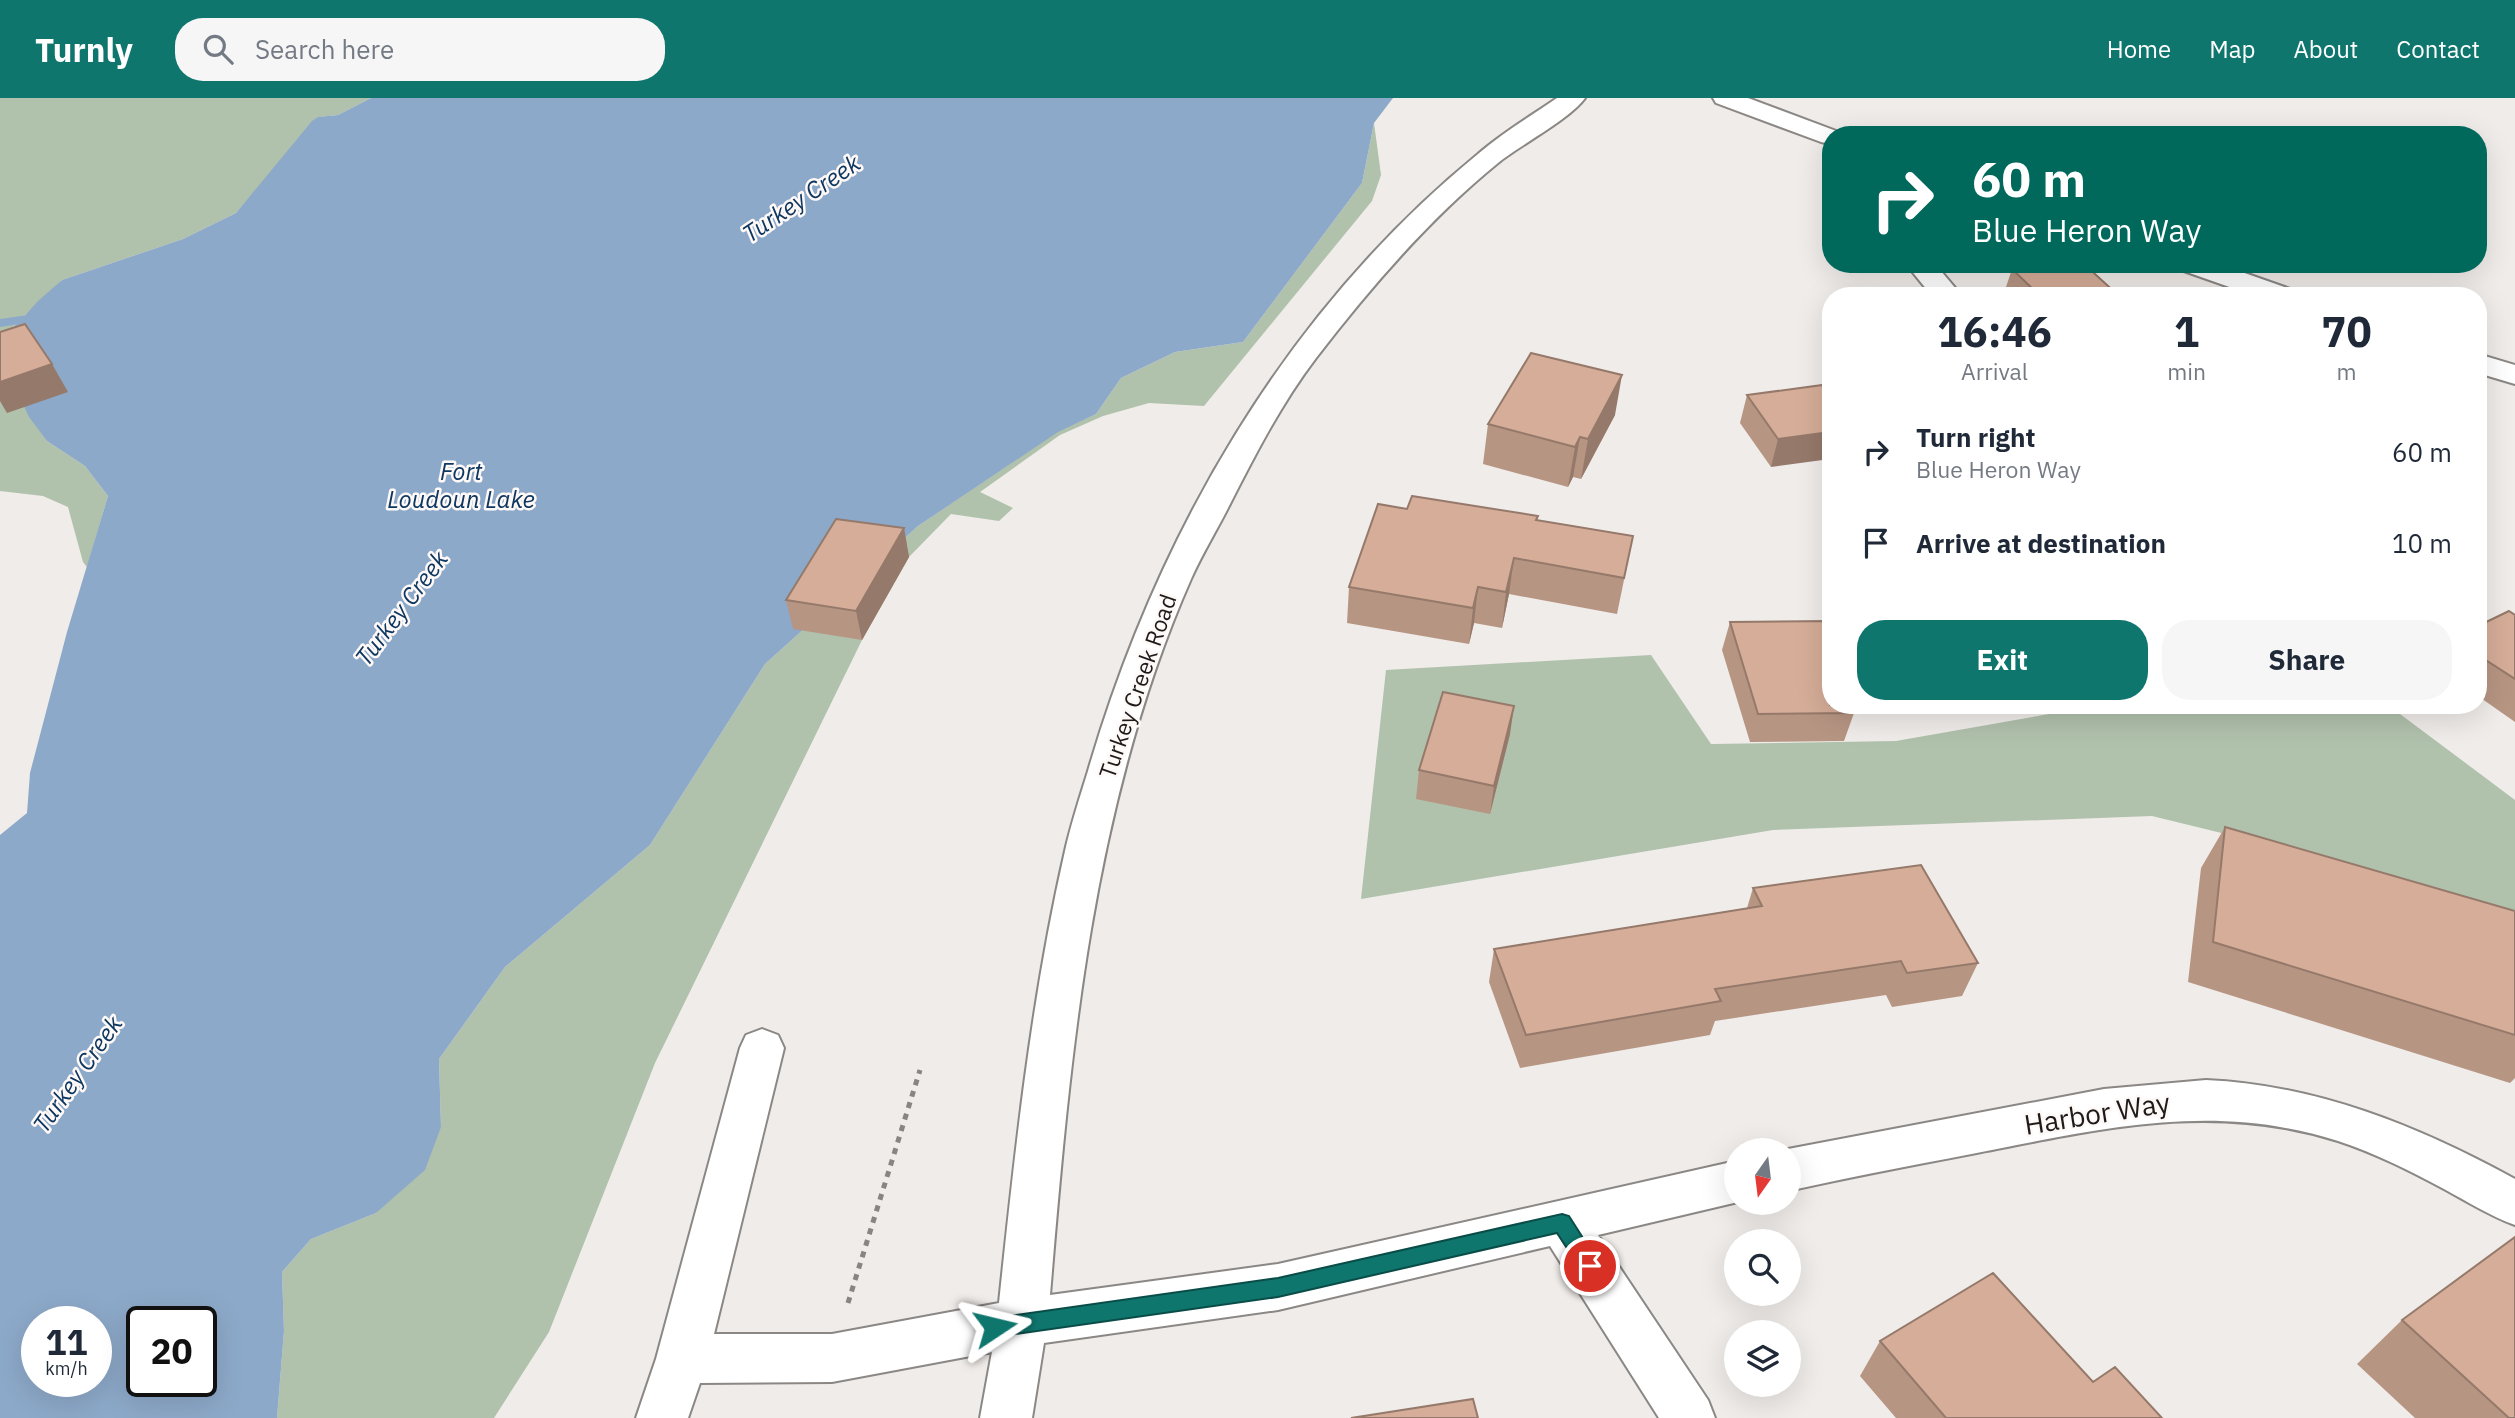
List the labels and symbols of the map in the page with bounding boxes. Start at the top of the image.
water label: Turkey Creek [736,146,867,249]
water label: Fort Loudoun Lake [387,455,535,515]
water label: Turkey Creek [347,544,455,672]
street label: Turkey Creek Road [1091,590,1183,782]
water label: Turkey Creek [25,1009,129,1139]
street label: Harbor Way [2021,1083,2173,1143]
north arrow [1724,1138,1801,1214]
pin [1560,1236,1620,1296]
position arrow [958,1290,1032,1364]
speed limit sign: 20 [126,1306,217,1397]

